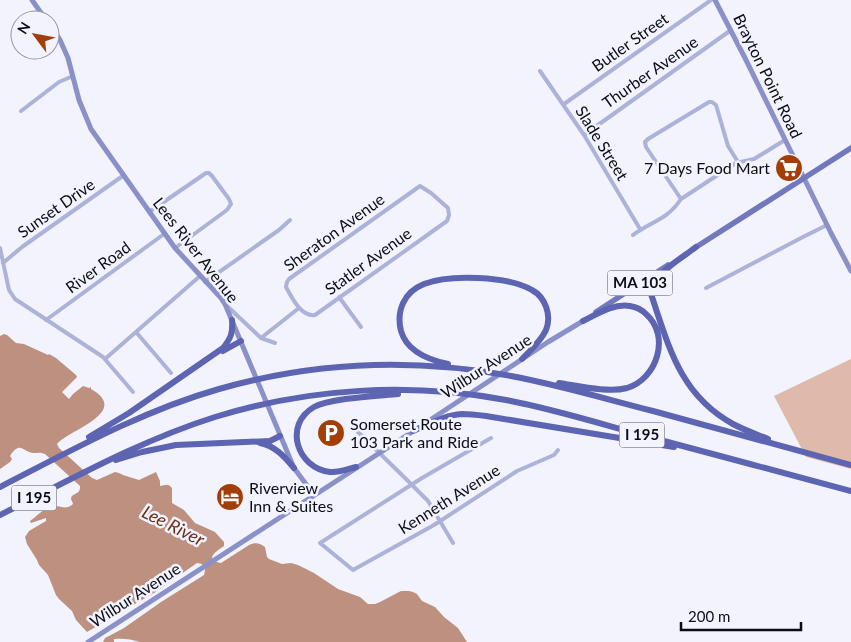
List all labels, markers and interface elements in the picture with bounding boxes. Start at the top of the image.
street label: Butler Street [588,8,672,75]
north arrow [10,10,60,60]
street label: Brayton Point Road [730,11,807,141]
text: N [13,19,34,37]
street label: Thurber Avenue [598,32,701,112]
street label: Slade Street [572,102,633,184]
supermarket icon: 7 Days Food Mart [774,153,804,183]
place label: 7 Days Food Mart [644,158,770,177]
street label: Sunset Drive [14,174,98,241]
street label: Sheraton Avenue [280,189,388,274]
street label: Lees River Avenue [150,193,243,306]
street label: Statler Avenue [321,223,415,298]
street label: River Road [62,237,134,296]
road number: MA 103 [608,270,672,296]
street label: Wilbur Avenue [437,329,535,402]
place label: Somerset Route 103 Park and Ride [350,414,478,451]
parking icon: Somerset Route 103 Park and Ride [316,418,346,448]
road number: I 195 [620,422,664,448]
street label: Kenneth Avenue [395,460,503,537]
place label: Riverview Inn & Suites [249,478,333,515]
hotel icon: Riverview Inn & Suites [215,482,245,512]
road number: I 195 [12,486,56,510]
water label: Lee River [139,500,209,550]
street label: Wilbur Avenue [86,558,184,631]
scale bar [681,600,801,632]
text: 200 m [688,607,730,625]

